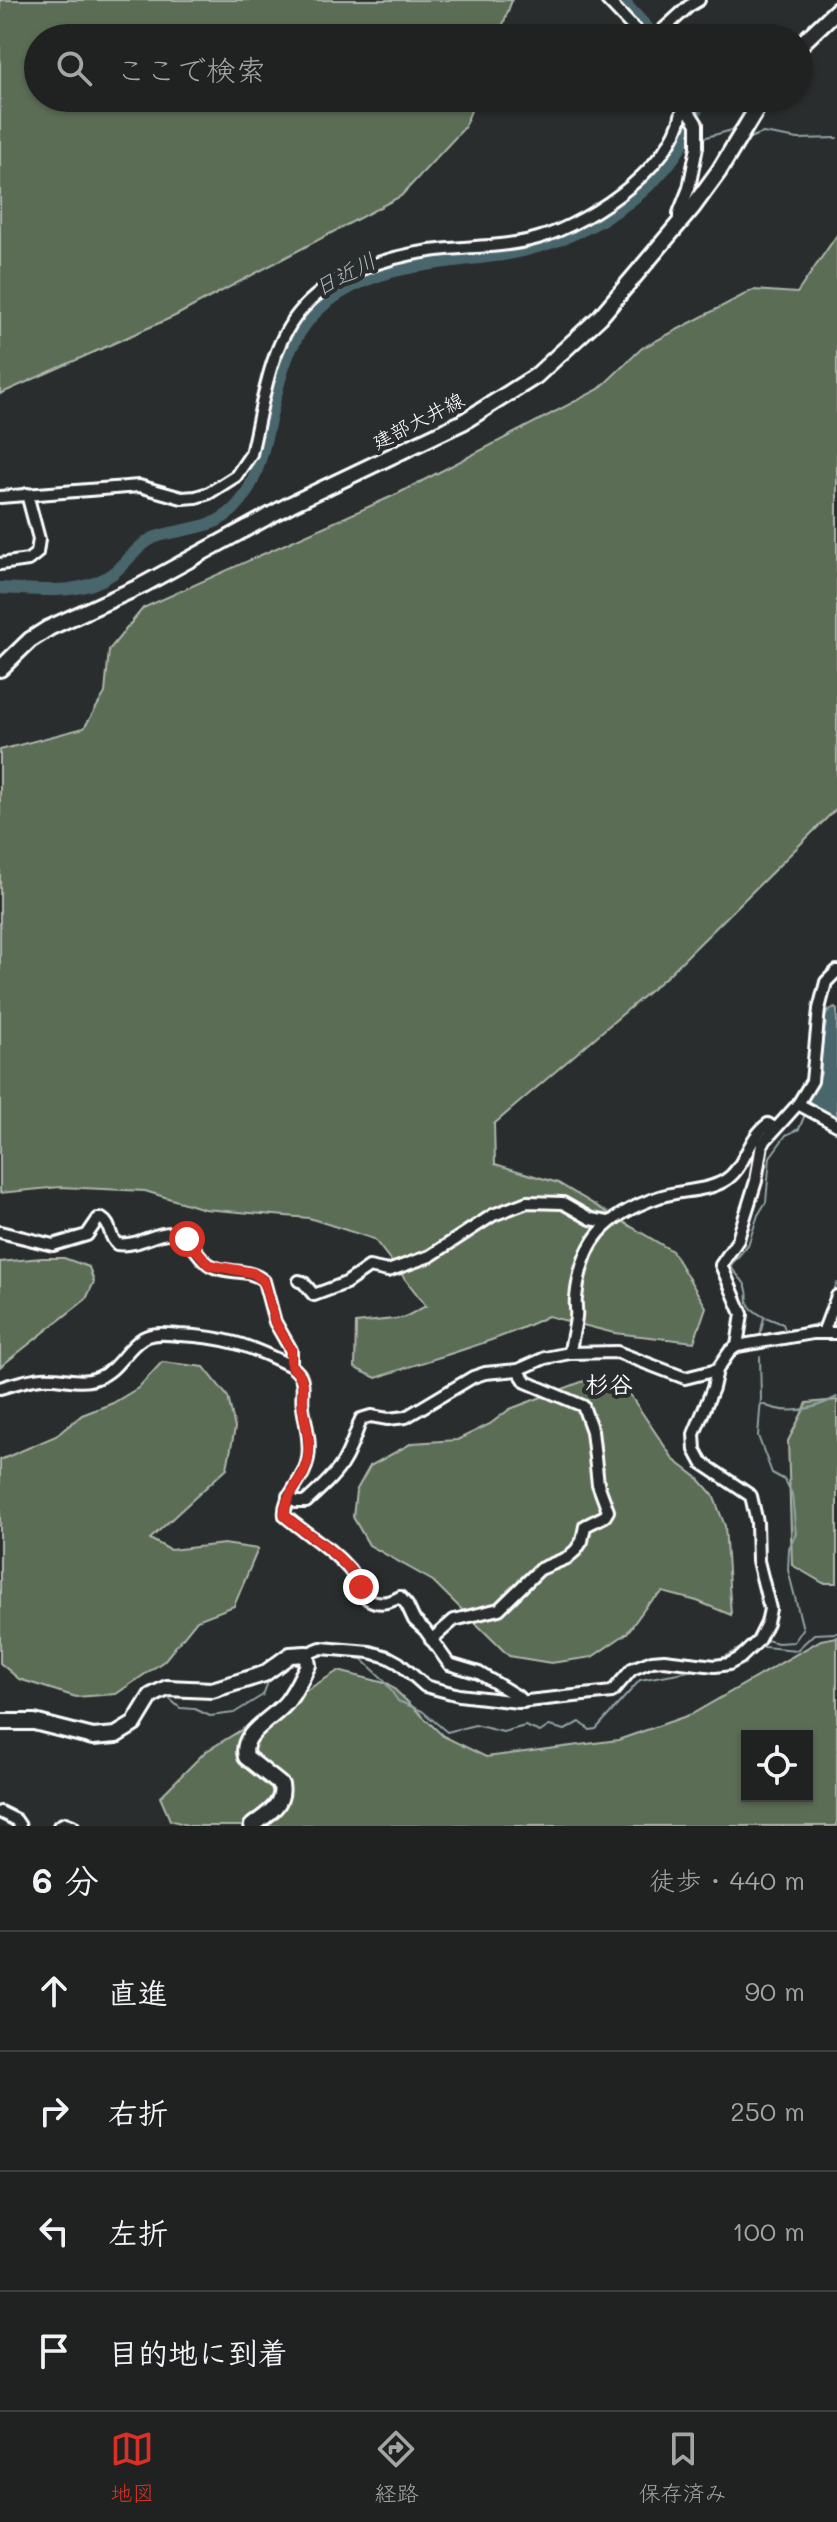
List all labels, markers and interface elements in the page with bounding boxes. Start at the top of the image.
search box [24,24,813,112]
icon: search [52,46,96,90]
text: ここで検索 [116,49,266,89]
water label: 日近川 [309,245,381,302]
street label: 建部大井線 [367,386,468,454]
route start [169,1221,205,1257]
district label: 杉谷 [585,1368,633,1399]
route end [343,1569,379,1605]
map controls [741,1730,813,1802]
button: locate [741,1730,813,1802]
text: 6 分 [32,1857,99,1902]
text: 徒歩 · 440 m [649,1863,805,1897]
icon: ahead [32,1969,76,2013]
text: 直進 [108,1972,168,2012]
text: 90 m [745,1974,805,2008]
icon: right [32,2089,76,2133]
text: 右折 [108,2092,168,2132]
text: 250 m [730,2094,805,2128]
icon: left [32,2209,76,2253]
text: 左折 [108,2212,168,2252]
text: 100 m [732,2214,805,2248]
icon: arrive [32,2329,76,2373]
text: 目的地に到着 [108,2332,288,2372]
tab: 地図 [110,2427,154,2507]
tab: 経路 [374,2427,419,2507]
tab: 保存済み [639,2427,727,2507]

